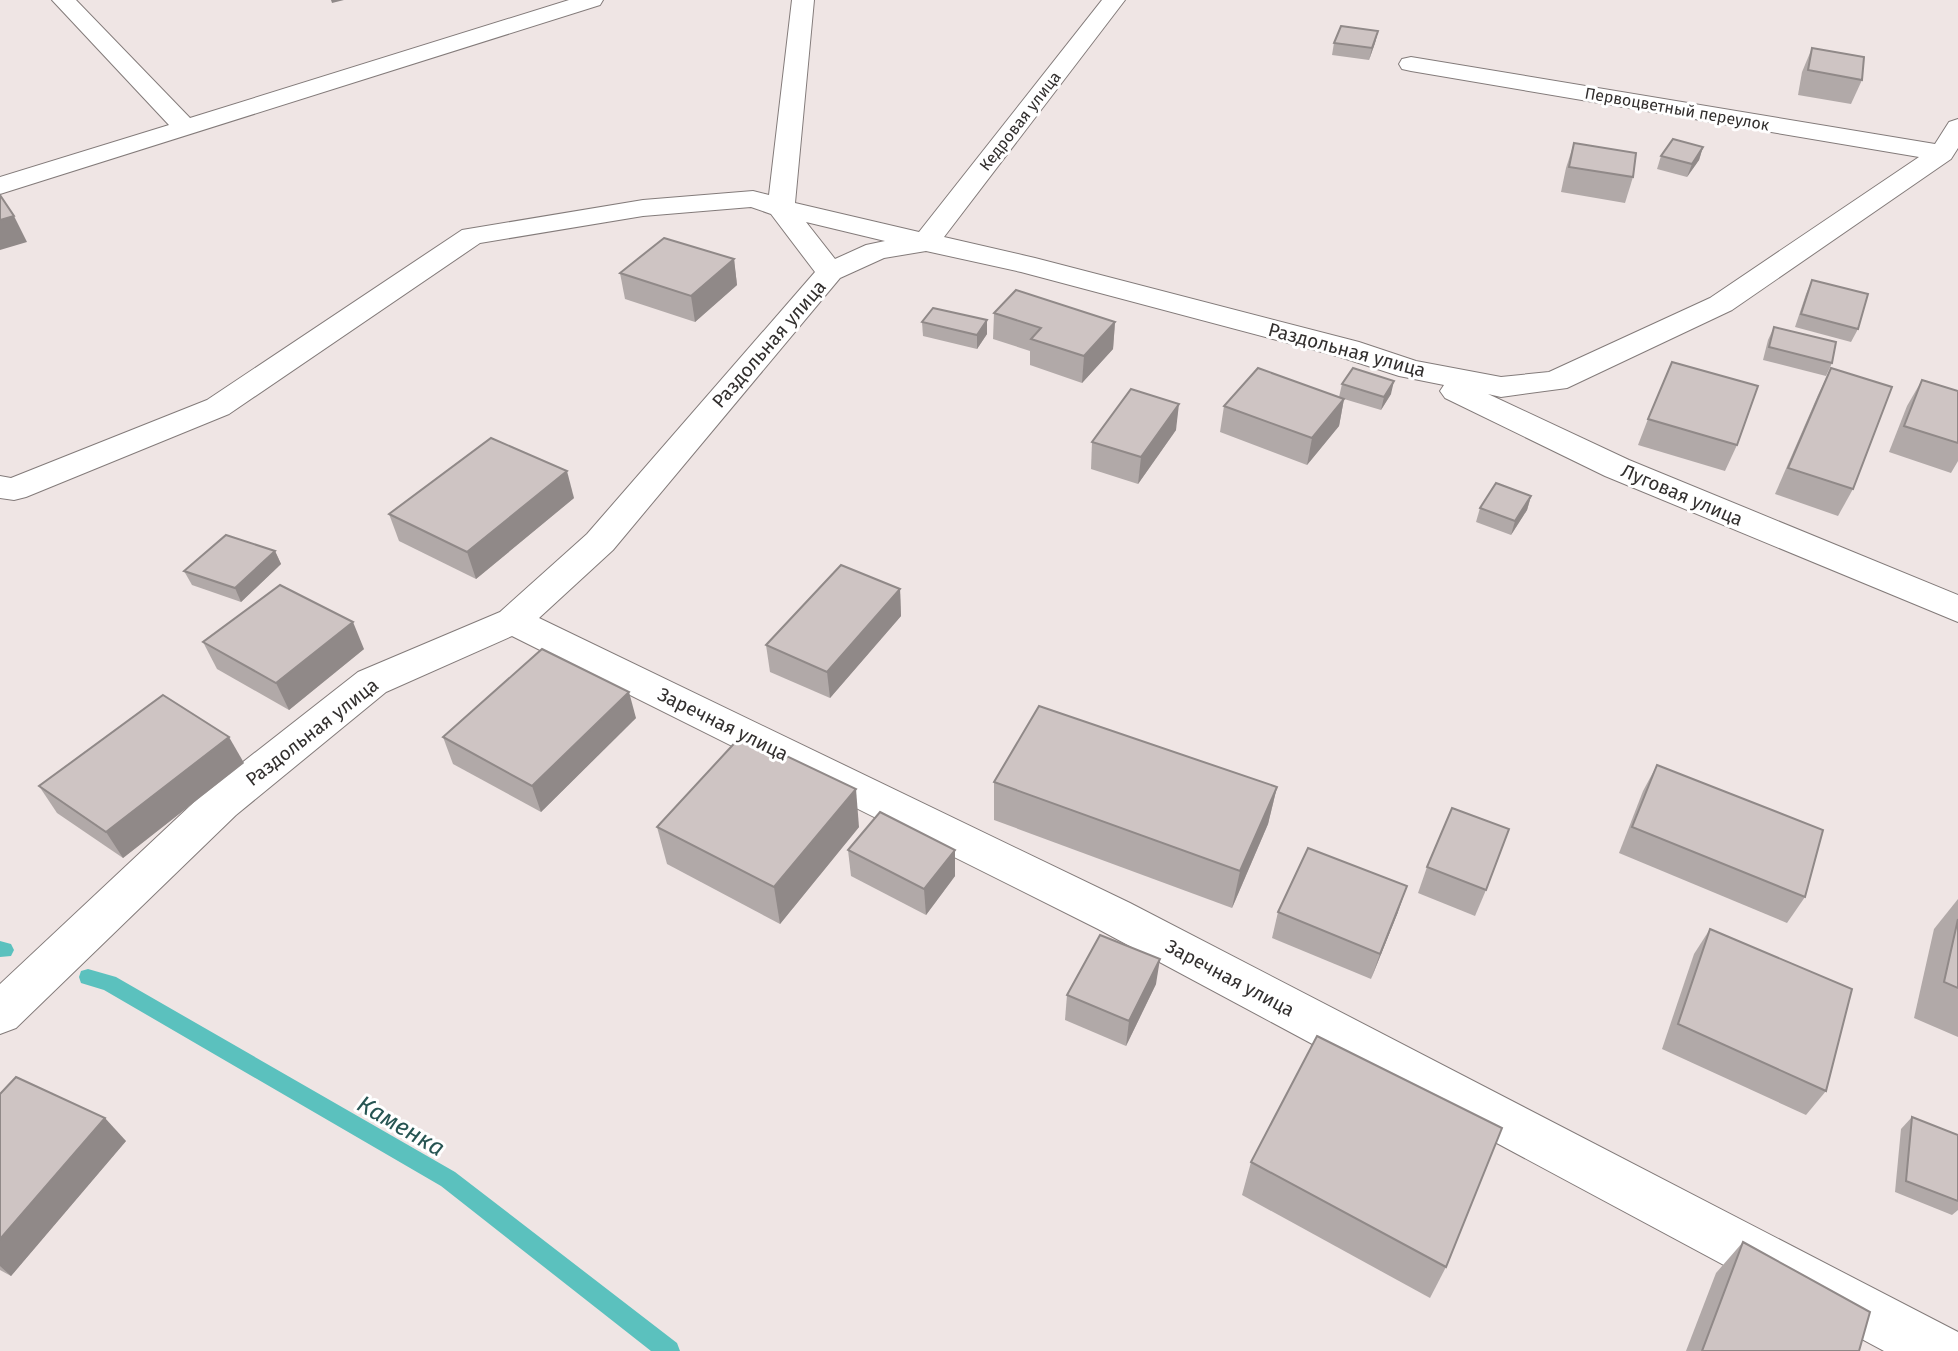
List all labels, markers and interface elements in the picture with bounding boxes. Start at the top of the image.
street label: Кедровая улица [975,68,1065,174]
street label: Первоцветный переулок [1583,83,1771,135]
street label: Раздольная улица [707,275,831,413]
street label: Раздольная улица [1266,318,1428,382]
street label: Луговая улица [1618,459,1746,531]
street label: Раздольная улица [241,673,383,791]
street label: Заречная улица [654,682,792,766]
street label: Заречная улица [1162,934,1298,1022]
water label: Каменка [352,1090,450,1162]

